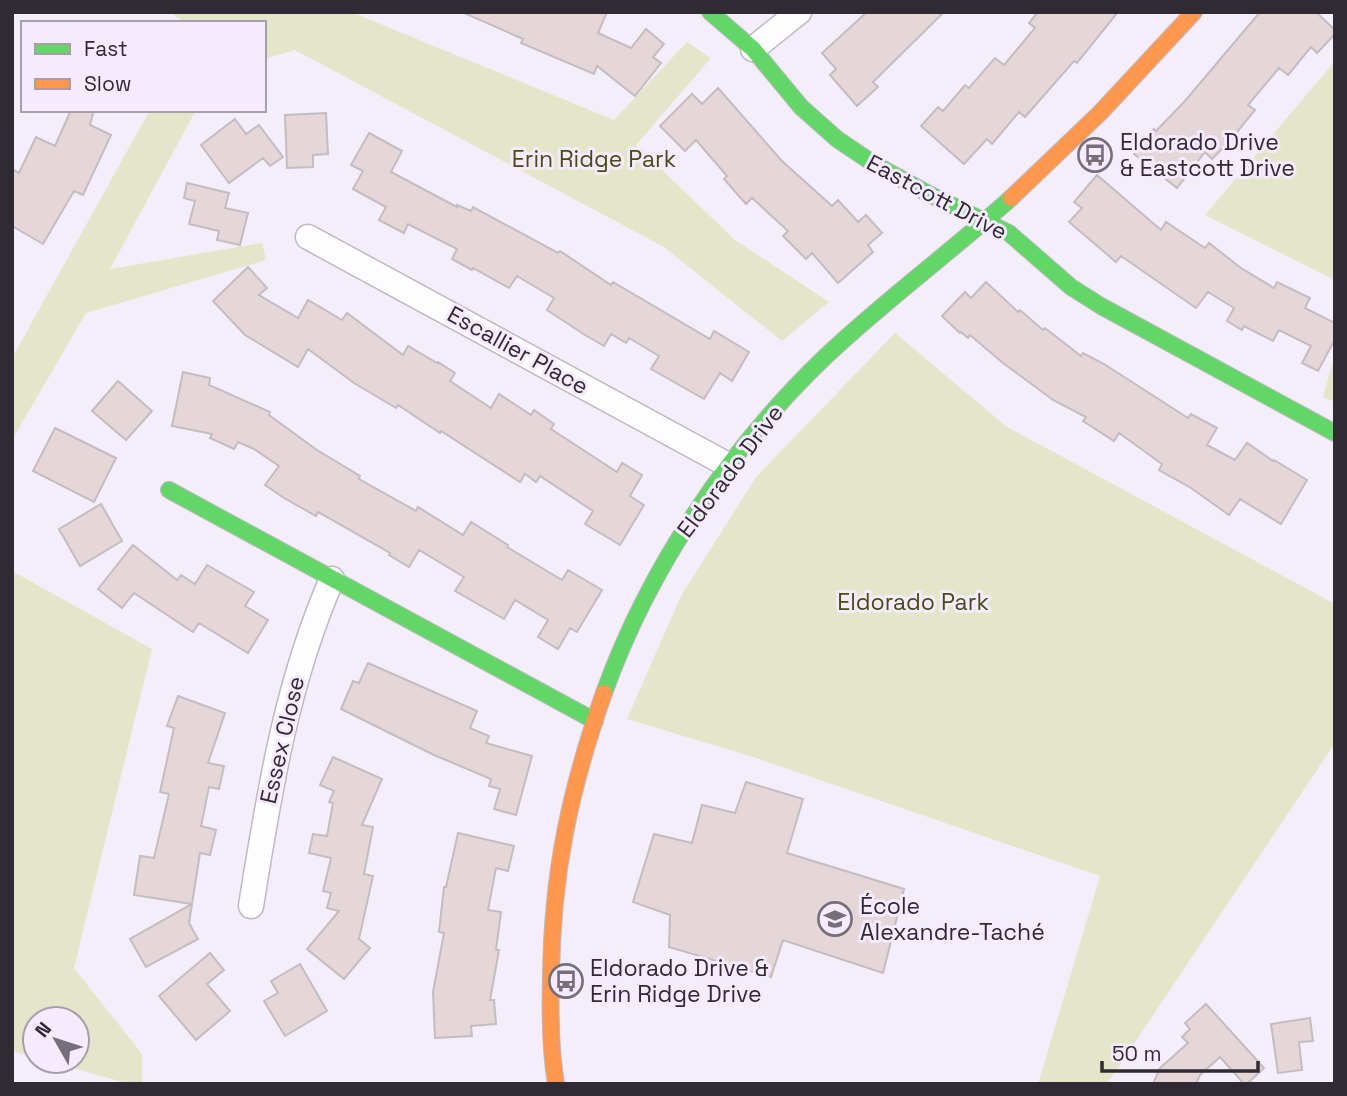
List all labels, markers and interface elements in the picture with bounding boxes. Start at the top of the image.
legend [21,21,266,112]
text: Fast [84,35,128,62]
text: Slow [84,70,132,97]
place label: Eldorado Drive & Eastcott Drive [1120,127,1295,183]
bus stop icon: Eldorado Drive & Eastcott Drive [1076,136,1114,174]
park label: Erin Ridge Park [512,144,676,174]
street label: Eastcott Drive [861,147,1013,247]
street label: Escallier Place [442,299,594,401]
street label: Eldorado Drive [670,399,790,543]
park label: Eldorado Park [837,587,989,617]
street label: Essex Close [253,673,311,807]
place label: École Alexandre-Taché [860,891,1045,947]
school or university icon: École Alexandre-Taché [816,900,854,938]
place label: Eldorado Drive & Erin Ridge Drive [590,953,769,1009]
bus stop icon: Eldorado Drive & Erin Ridge Drive [547,962,585,1000]
north arrow [21,1005,91,1075]
text: N [29,1017,57,1042]
scale bar [1102,1030,1258,1074]
text: 50 m [1112,1040,1162,1067]

